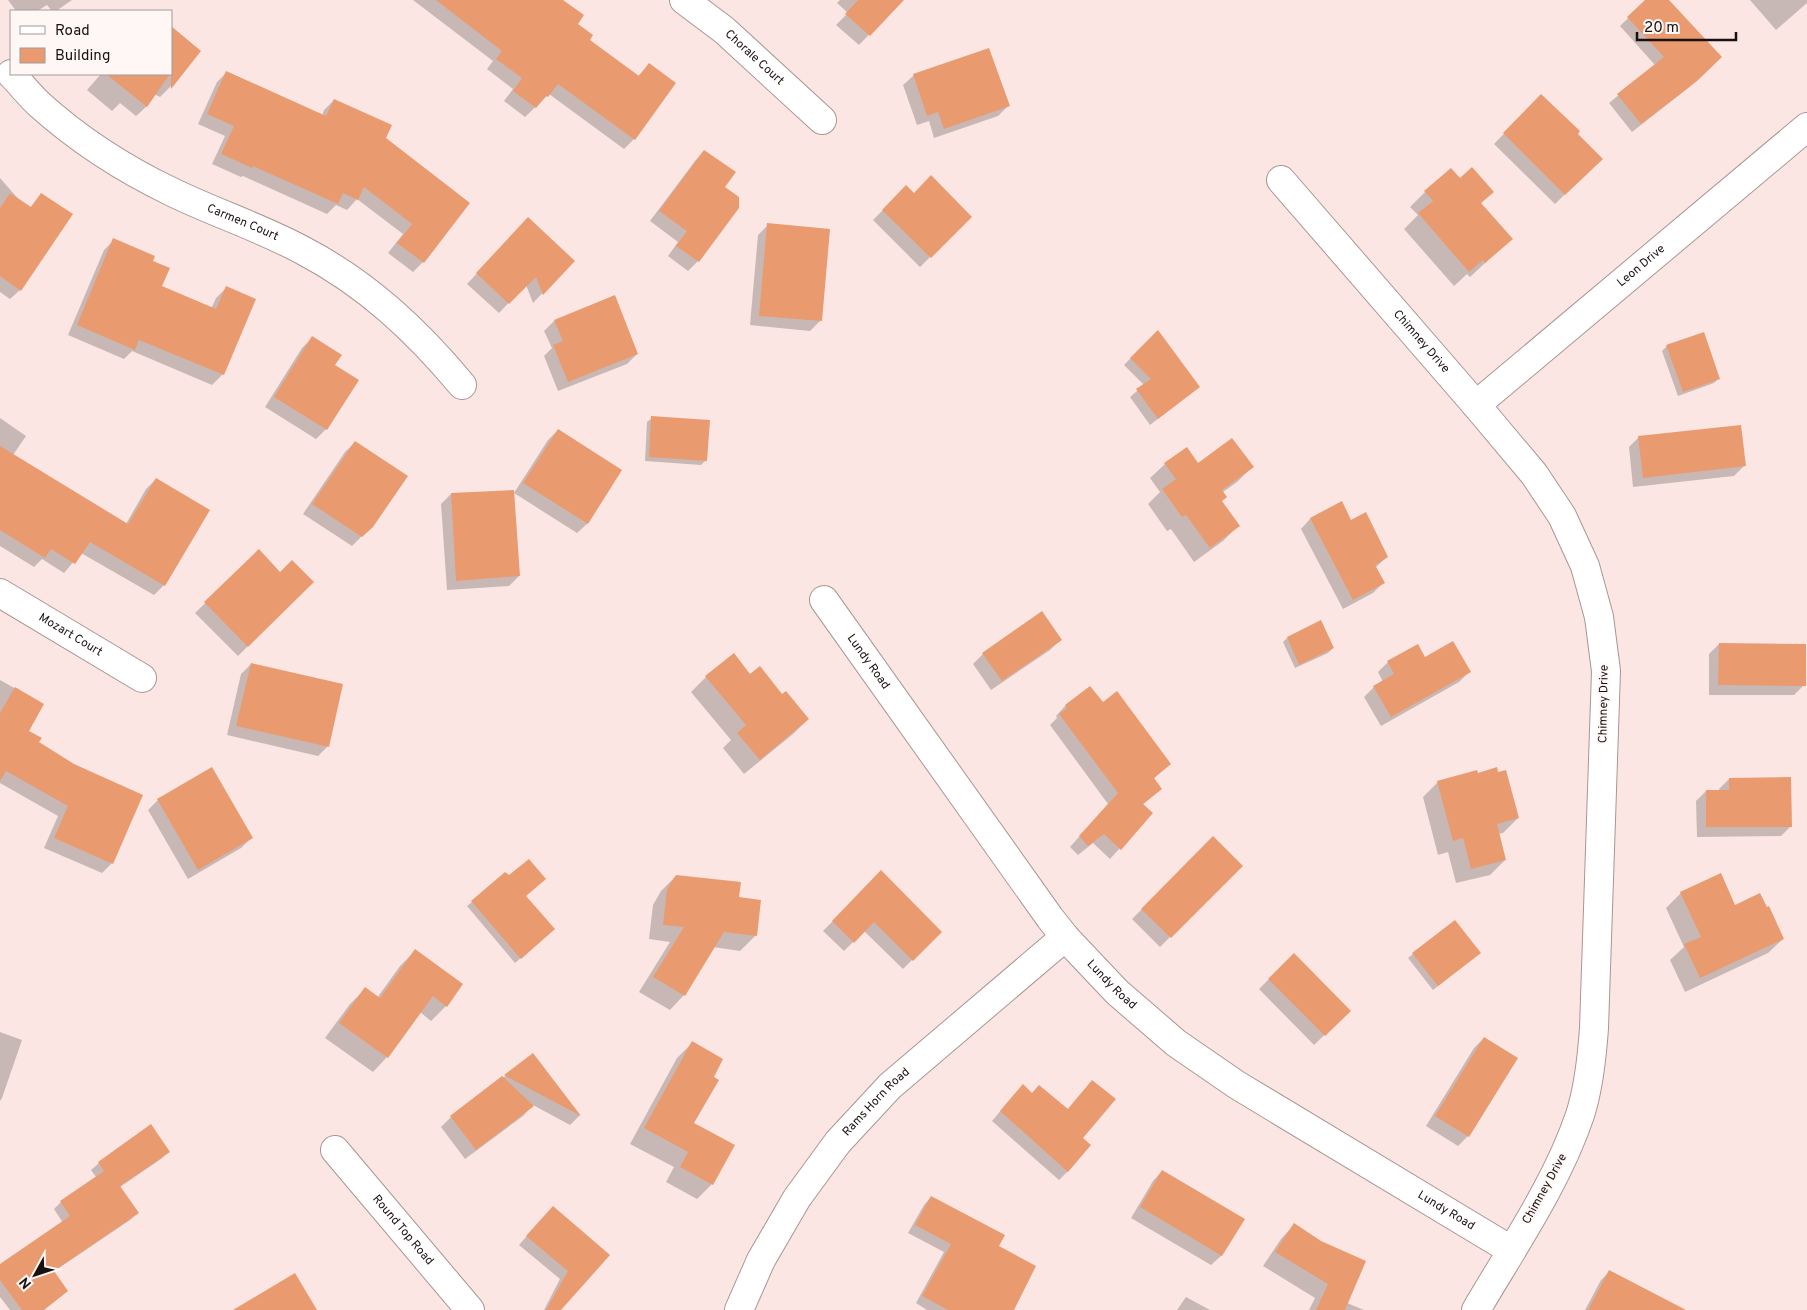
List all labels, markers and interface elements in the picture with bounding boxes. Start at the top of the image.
legend [10,10,172,75]
scale bar [1637,10,1736,42]
text: 20 m [1644,19,1679,38]
text: Road [55,22,90,41]
street label: Chorale Court [721,26,787,89]
text: Building [55,47,110,66]
street label: Carmen Court [204,201,281,245]
street label: Leon Drive [1614,241,1669,291]
street label: Chimney Drive [1389,307,1453,377]
street label: Mozart Court [35,610,105,660]
street label: Lundy Road [843,631,893,693]
street label: Chimney Drive [1595,665,1613,743]
street label: Lundy Road [1083,957,1140,1013]
street label: Rams Horn Road [839,1064,913,1140]
street label: Chimney Drive [1519,1151,1571,1227]
street label: Lundy Road [1414,1187,1478,1234]
street label: Round Top Road [368,1192,437,1269]
north arrow [10,1250,60,1300]
text: N [16,1273,36,1292]

